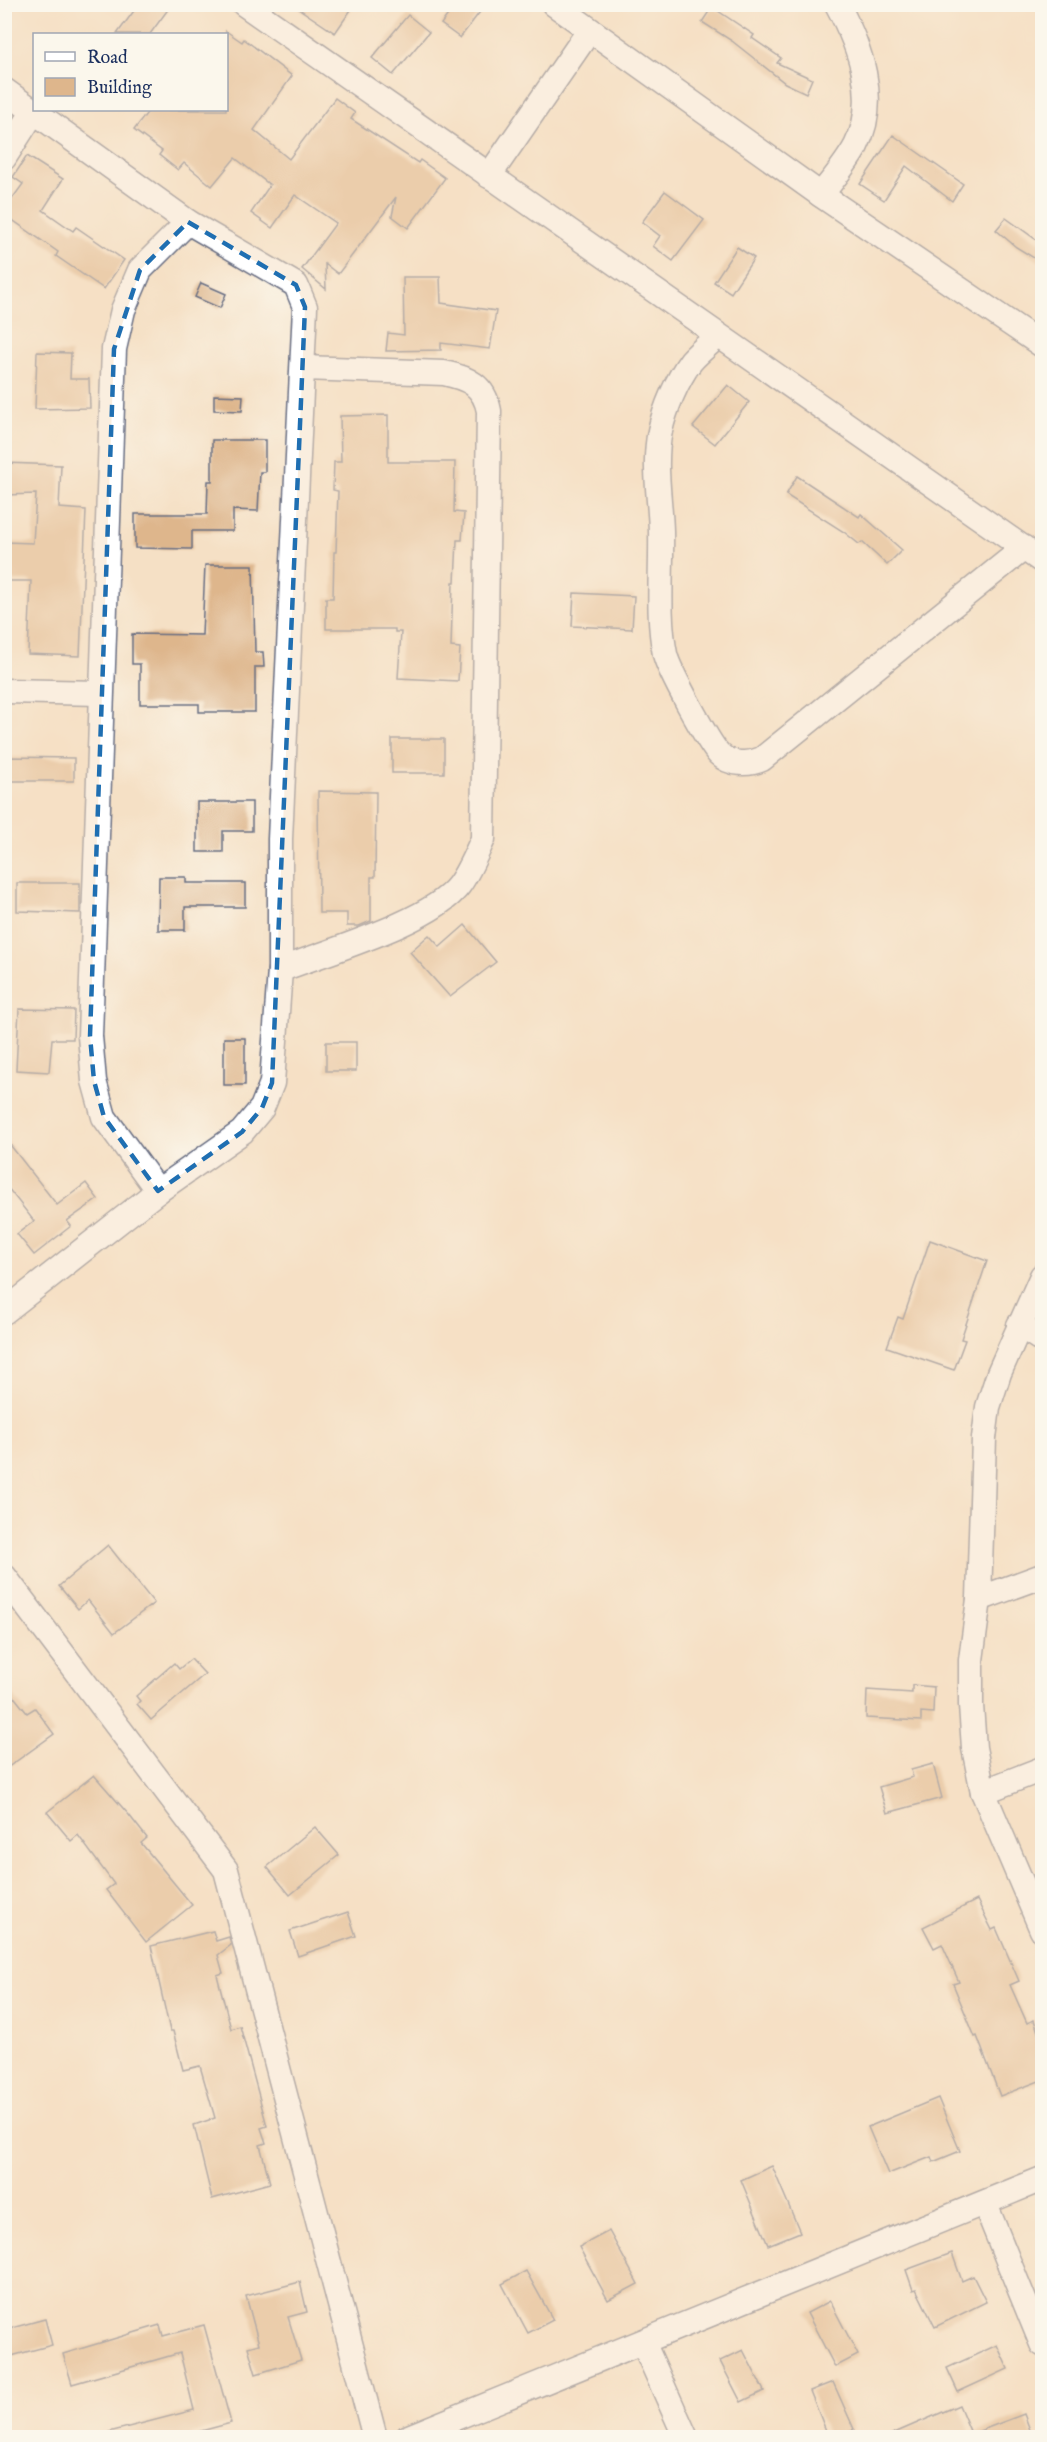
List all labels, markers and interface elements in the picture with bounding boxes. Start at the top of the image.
legend [33,33,228,111]
text: Road [87,47,128,70]
text: Building [87,77,152,100]

